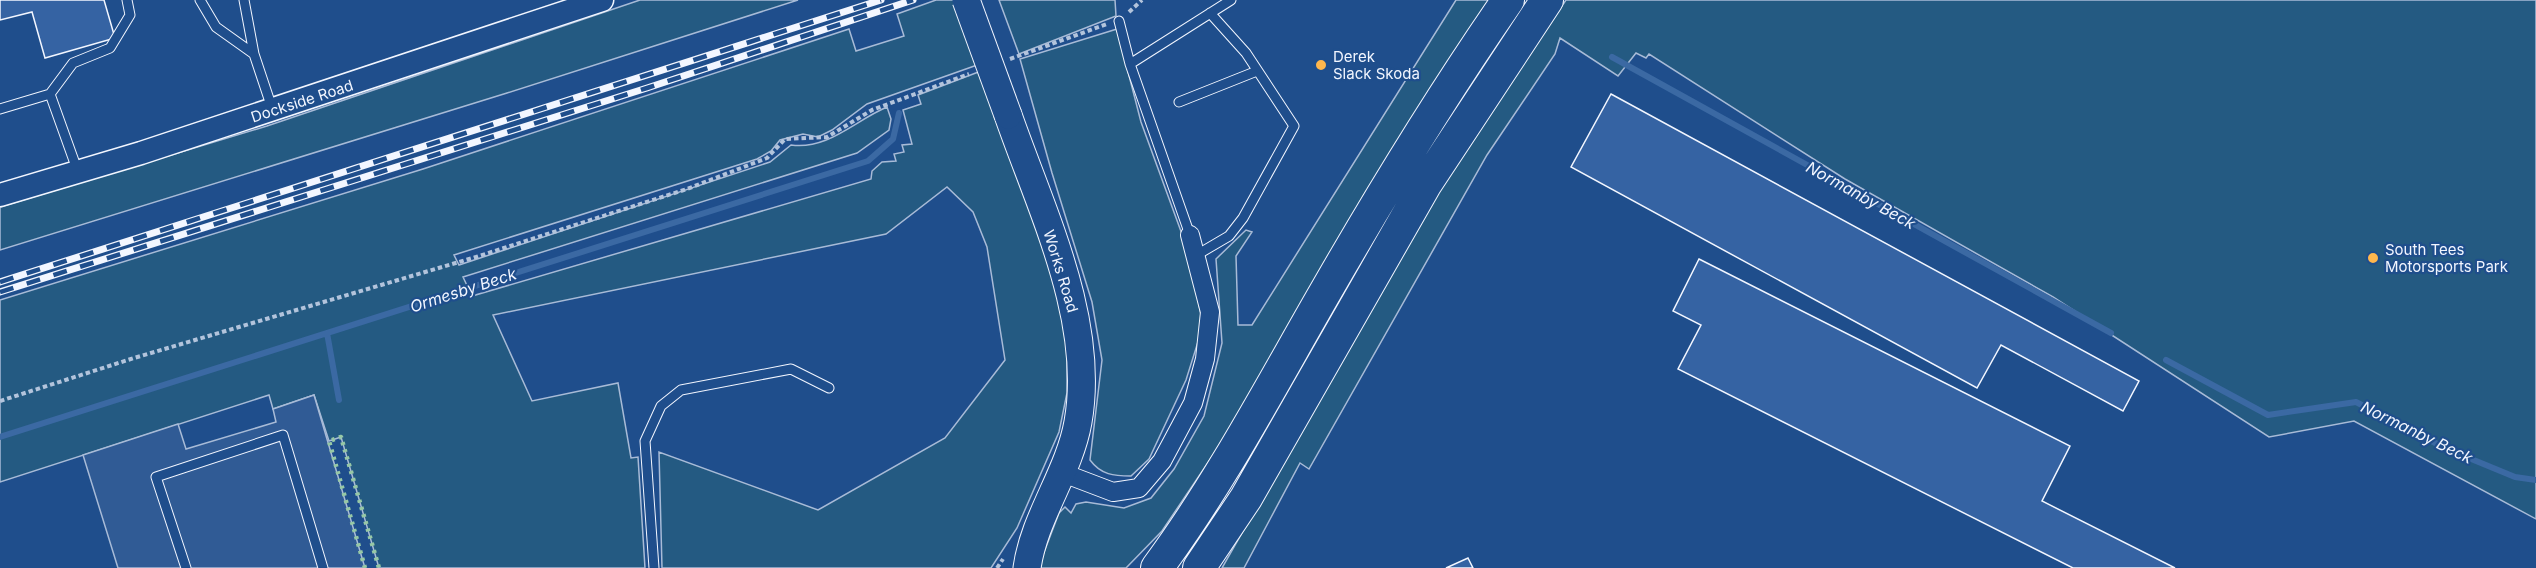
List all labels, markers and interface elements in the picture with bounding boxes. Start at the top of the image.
place label: Derek Slack Skoda [1333,47,1420,83]
marker: Derek Slack Skoda [1314,58,1328,72]
street label: Dockside Road [248,76,356,126]
water label: Normanby Beck [1803,157,1919,233]
street label: Works Road [1039,227,1083,315]
place label: South Tees Motorsports Park [2385,240,2509,276]
marker: South Tees Motorsports Park [2366,251,2380,265]
water label: Ormesby Beck [407,263,519,317]
water label: Normanby Beck [2358,396,2476,468]

